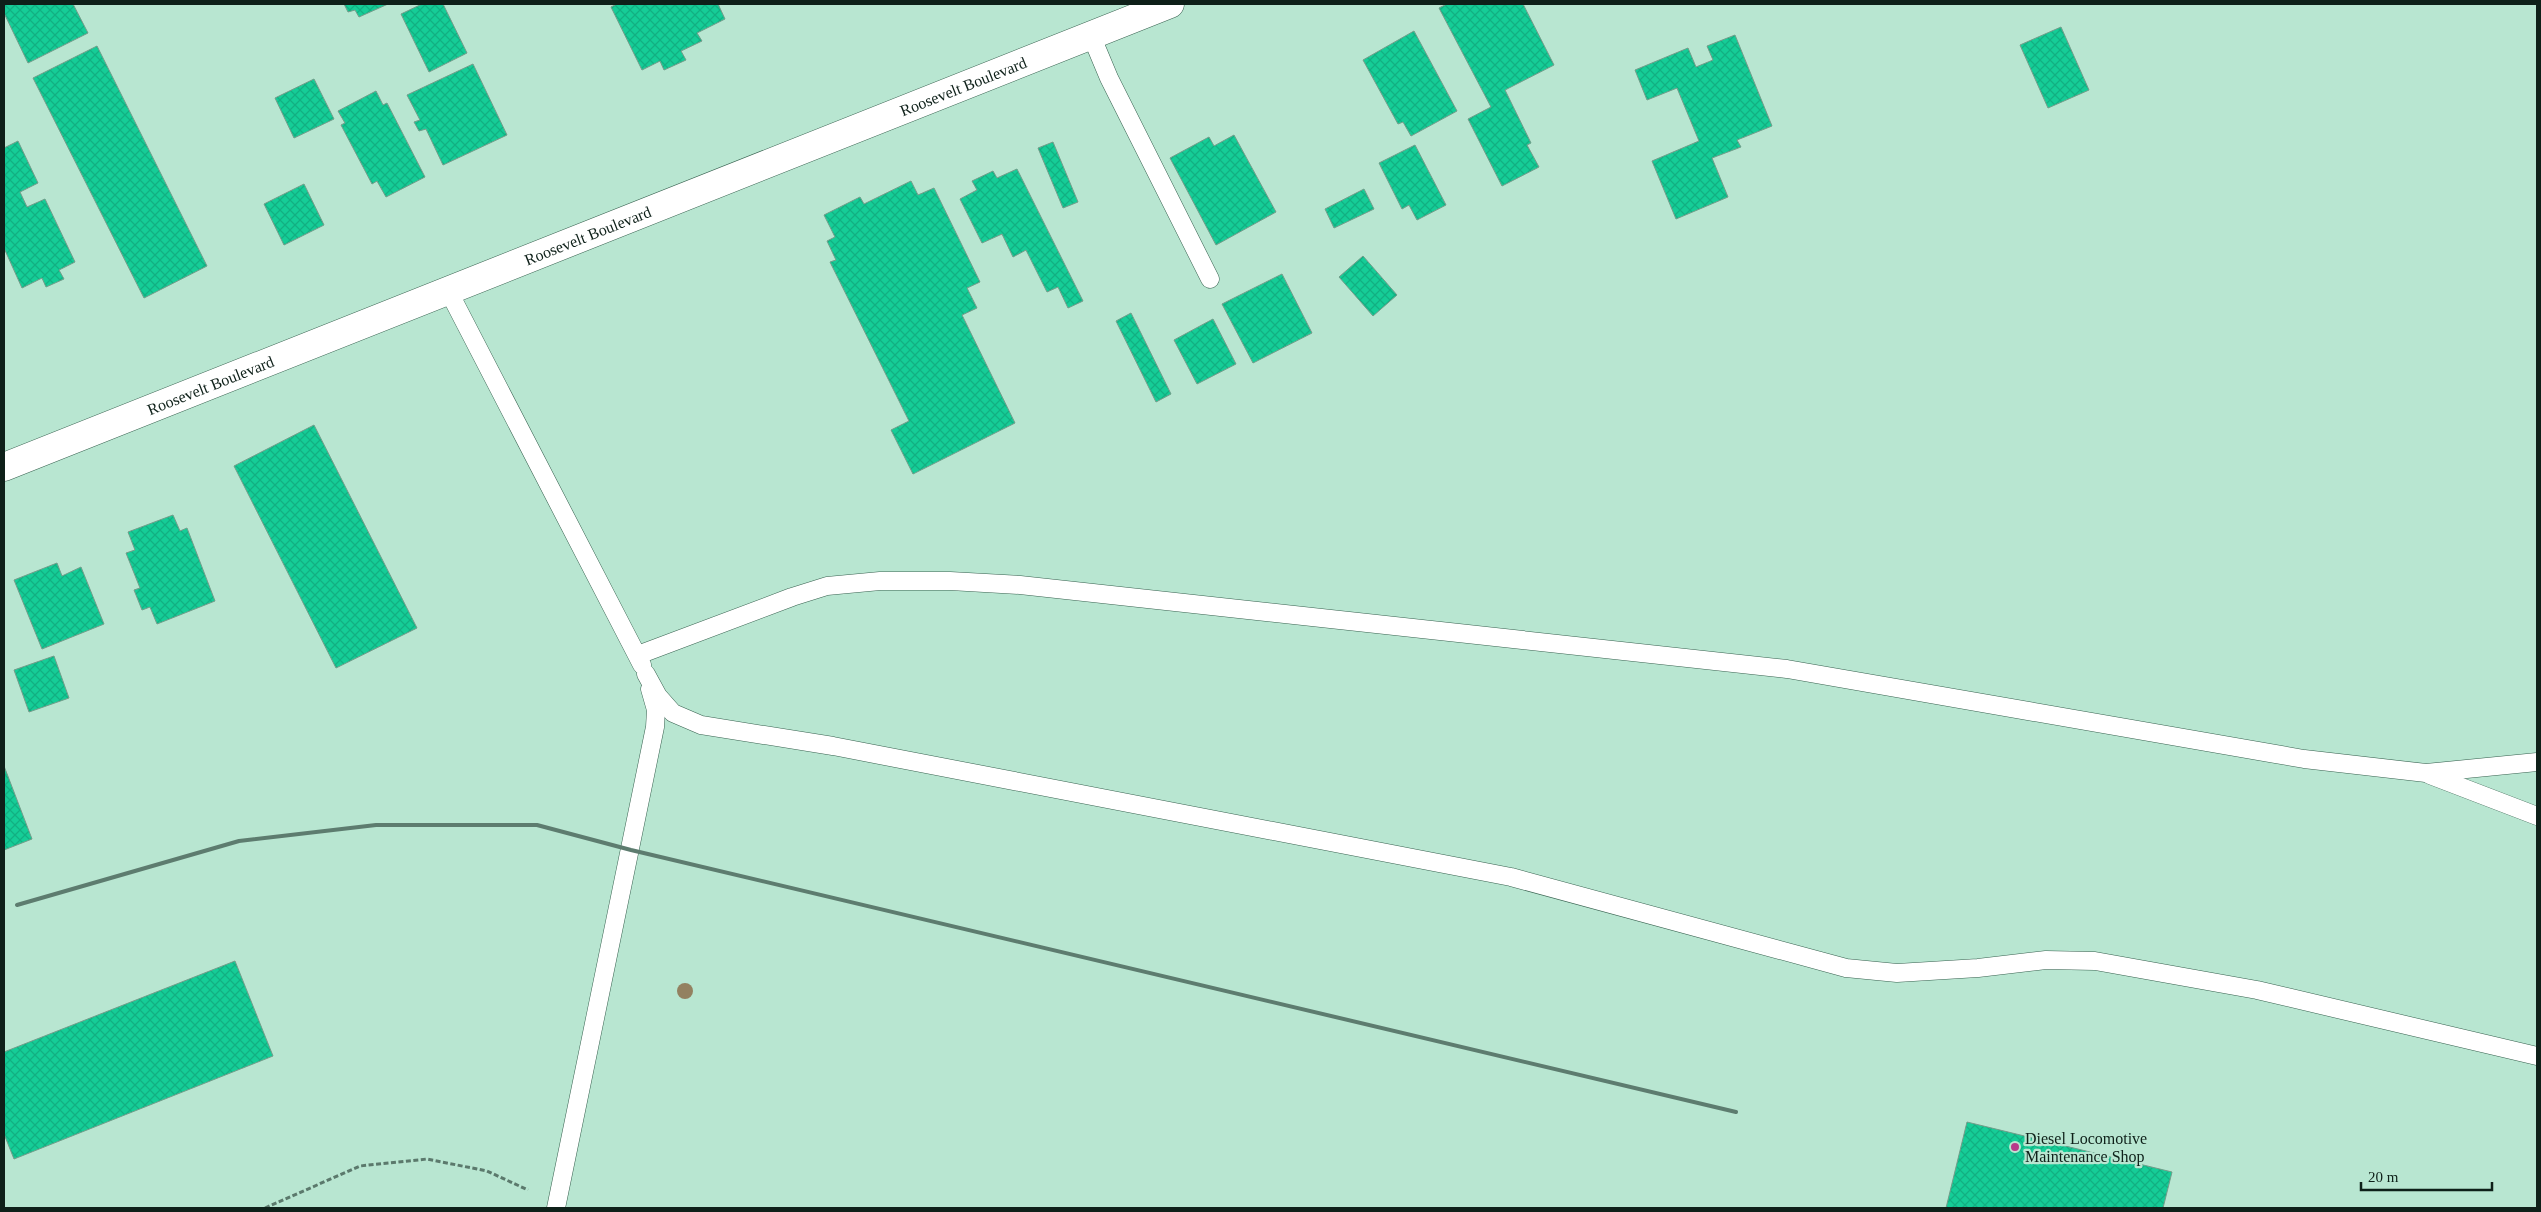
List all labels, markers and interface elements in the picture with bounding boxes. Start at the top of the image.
street label: Roosevelt Boulevard [898,54,1029,119]
street label: Roosevelt Boulevard [522,203,654,268]
street label: Roosevelt Boulevard [145,353,276,418]
place label: Diesel Locomotive Maintenance Shop [2025,1130,2147,1166]
marker: Diesel Locomotive Maintenance Shop [2009,1141,2021,1153]
scale bar [2361,1160,2492,1192]
text: 20 m [2368,1169,2399,1185]

